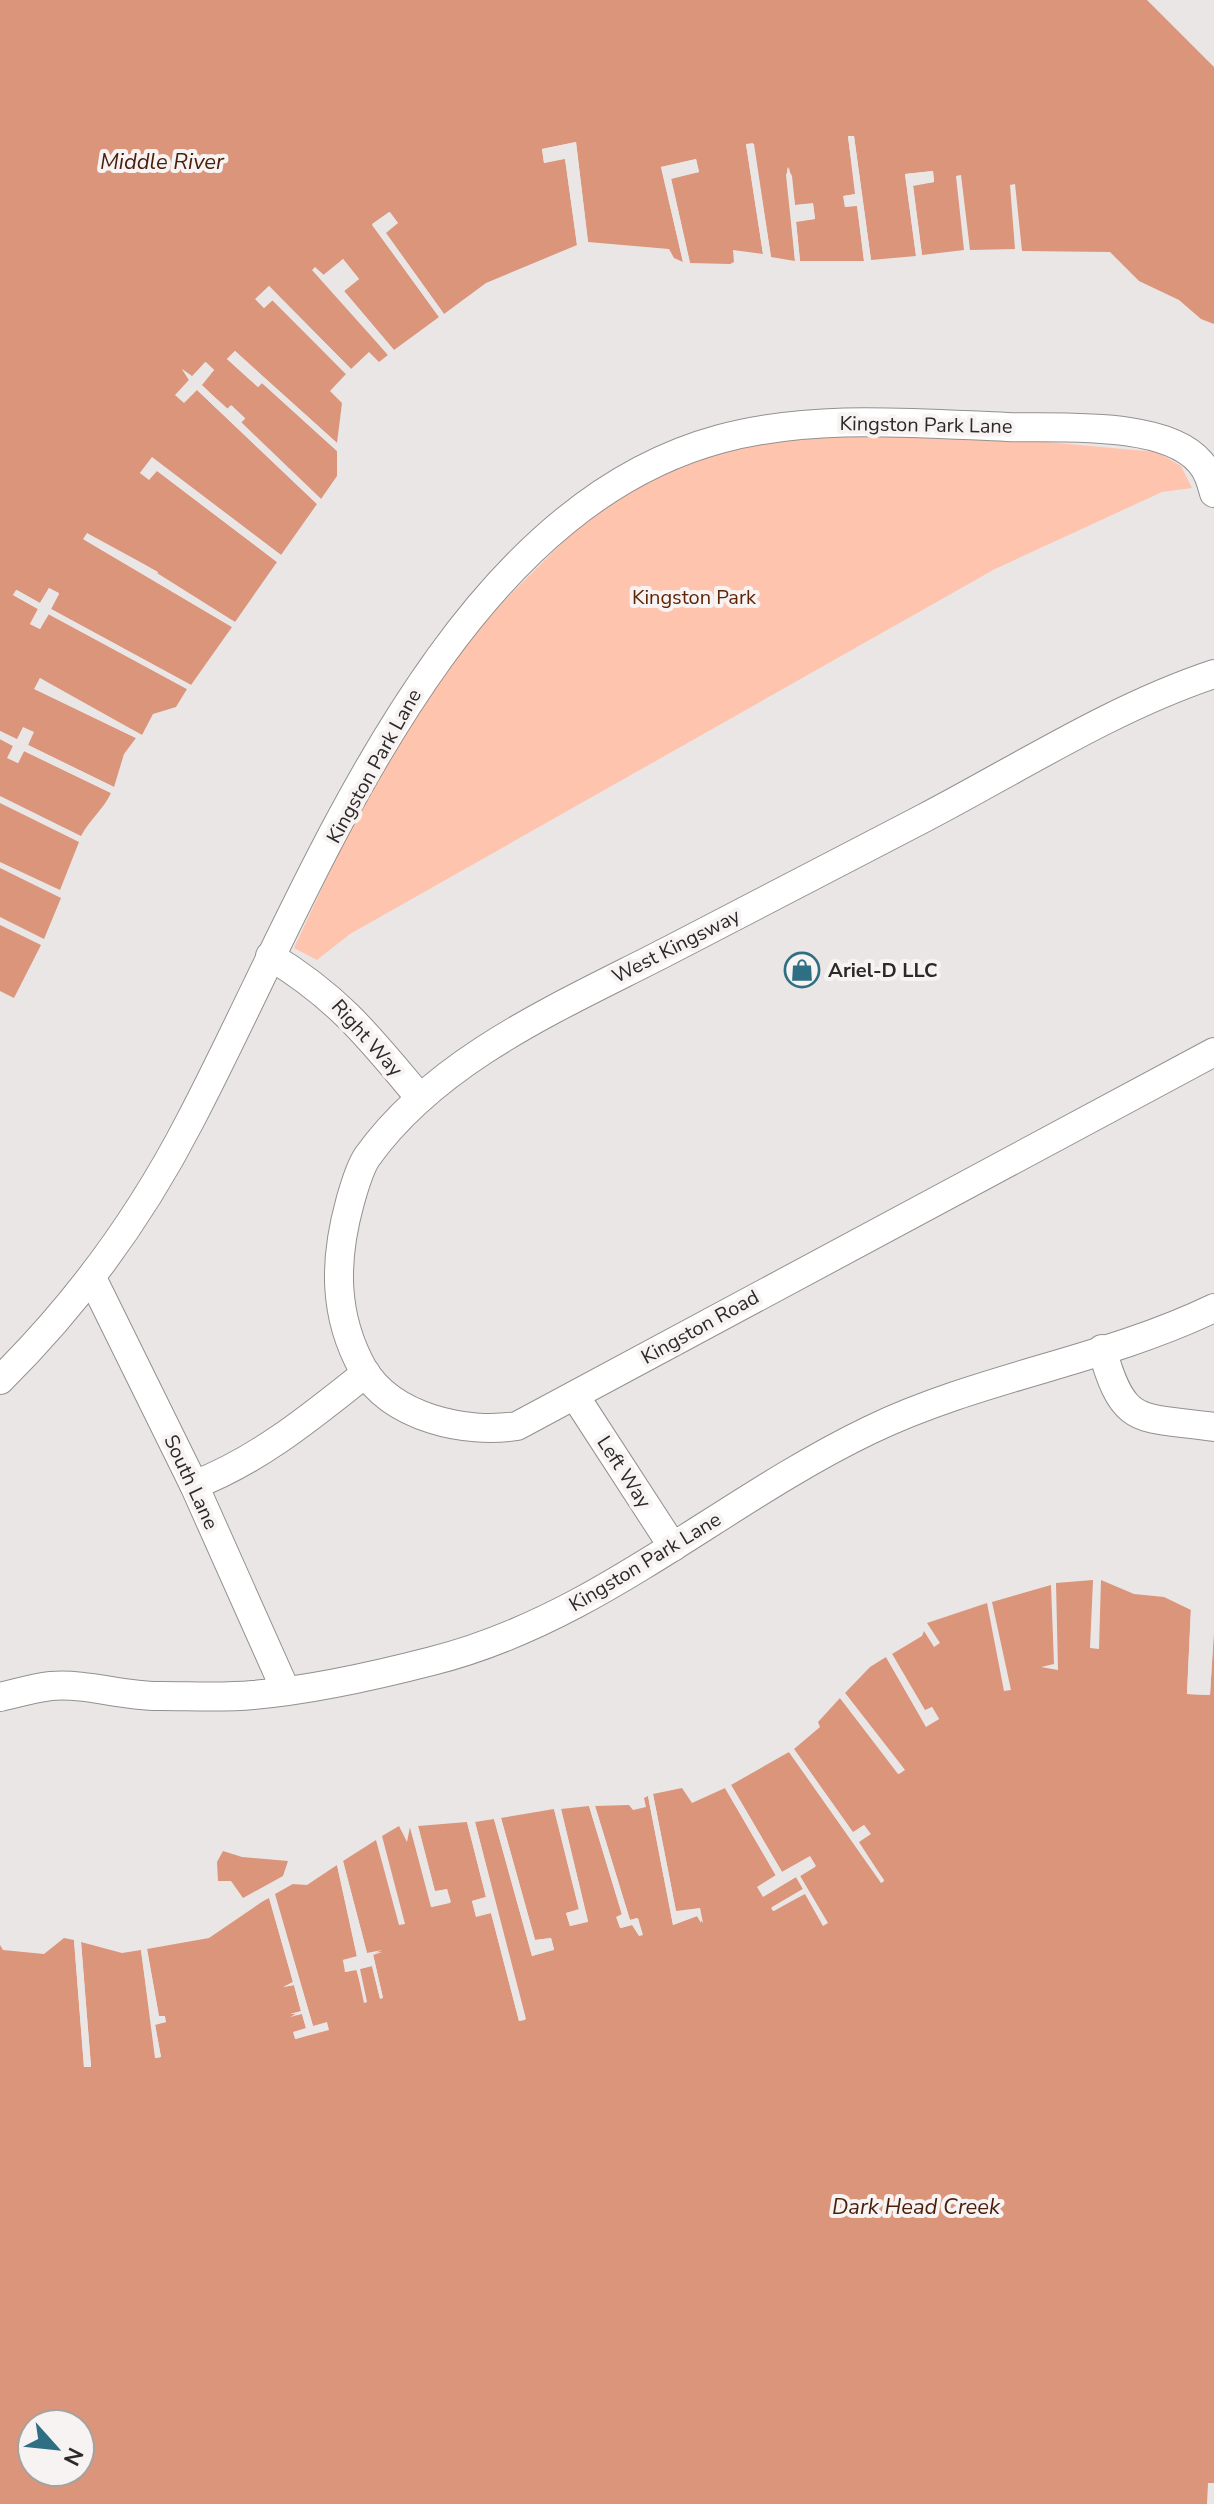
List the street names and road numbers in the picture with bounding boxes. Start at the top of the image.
street label: Kingston Park Lane [839,410,1013,440]
street label: Kingston Park Lane [320,684,428,848]
street label: West Kingsway [607,902,745,990]
street label: Right Way [325,994,409,1083]
street label: Kingston Road [636,1283,764,1371]
street label: South Lane [157,1430,225,1534]
street label: Left Way [591,1431,658,1514]
street label: Kingston Park Lane [564,1506,726,1618]

